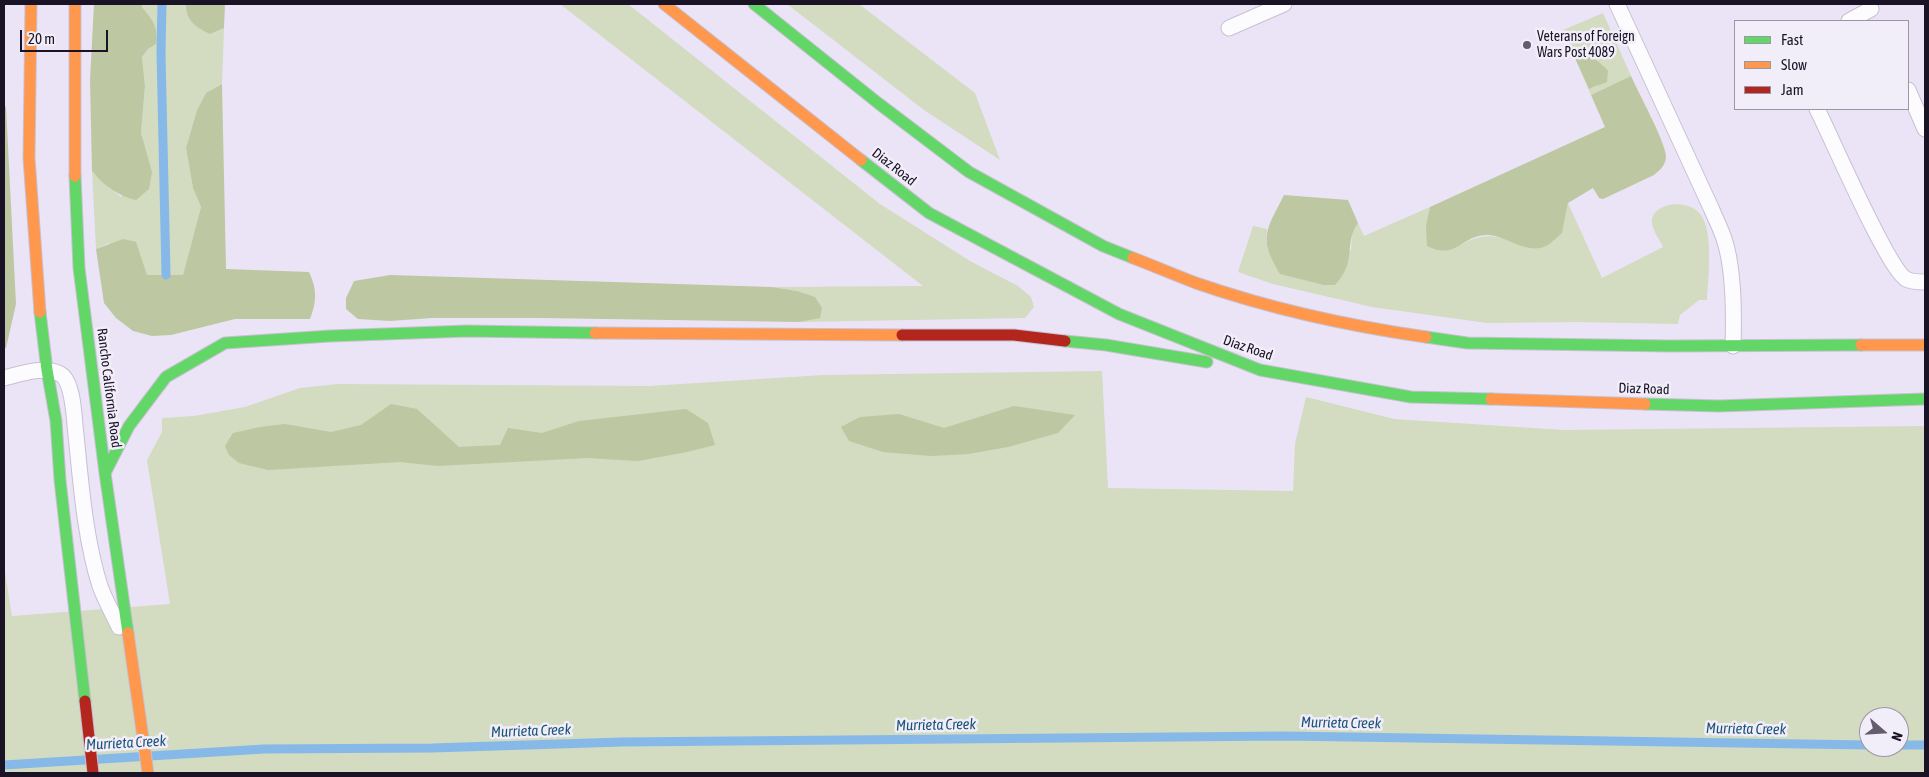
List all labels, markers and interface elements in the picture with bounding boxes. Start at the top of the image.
scale bar [22,20,110,52]
legend [1734,20,1909,110]
place label: Veterans of Foreign Wars Post 4089 [1537,29,1635,62]
text: 20 m [28,30,55,47]
text: Fast [1781,31,1803,48]
marker: Veterans of Foreign Wars Post 4089 [1521,39,1533,51]
text: Slow [1781,56,1807,73]
text: Jam [1781,81,1804,98]
street label: Diaz Road [869,145,919,189]
street label: Rancho California Road [93,327,125,449]
street label: Diaz Road [1221,332,1275,364]
street label: Diaz Road [1618,380,1670,398]
north arrow [1859,707,1909,757]
water label: Murrieta Creek [1301,713,1381,733]
water label: Murrieta Creek [896,715,976,735]
water label: Murrieta Creek [1706,719,1786,739]
water label: Murrieta Creek [491,721,571,741]
text: N [1888,730,1906,743]
water label: Murrieta Creek [85,732,167,754]

